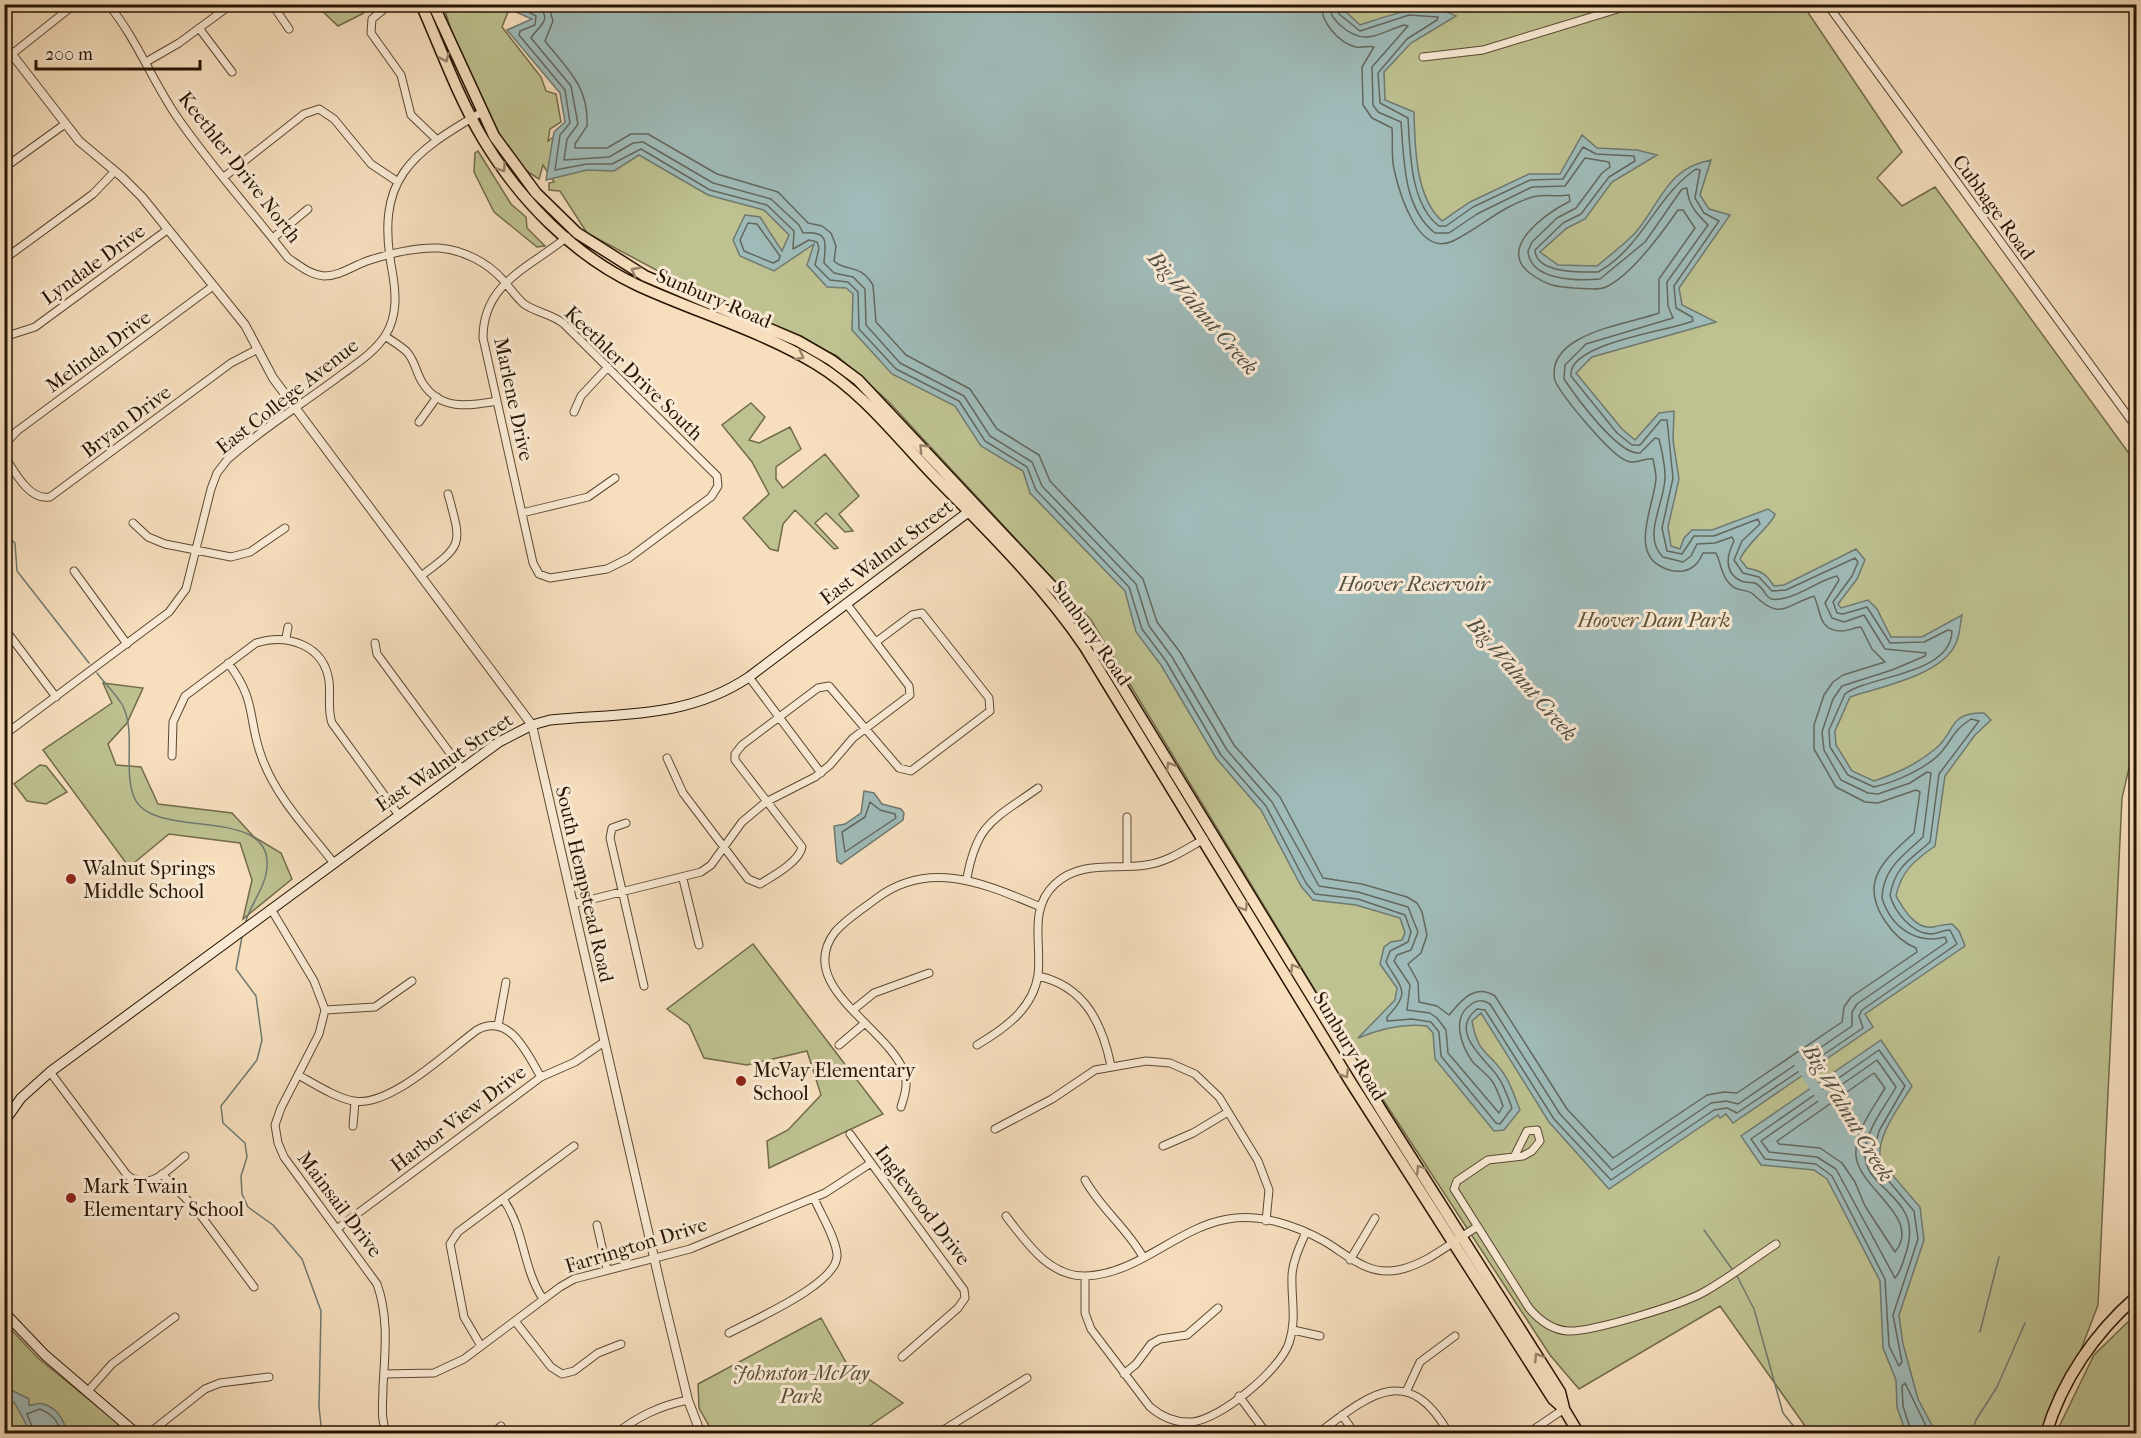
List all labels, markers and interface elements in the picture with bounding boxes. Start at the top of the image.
scale bar [36,33,200,71]
text: 200 m [45,44,93,65]
one-way arrow [438,51,450,62]
street label: Keethler Drive North [173,87,306,248]
street label: Cubbage Road [1948,150,2040,265]
one-way arrow [495,161,506,172]
street label: Lyndale Drive [37,219,150,310]
water label: Big Walnut Creek [1142,246,1263,380]
street label: Sunbury Road [653,264,776,333]
one-way arrow [631,267,642,278]
street label: Keethler Drive South [560,301,708,446]
street label: Melinda Drive [41,306,155,397]
street label: East College Avenue [212,334,363,459]
street label: Marlene Drive [489,335,538,463]
one-way arrow [793,348,804,360]
street label: Bryan Drive [77,380,176,462]
one-way arrow [919,444,930,455]
street label: East Walnut Street [815,495,957,610]
water label: Hoover Reservoir [1337,572,1491,596]
street label: Sunbury Road [1047,576,1137,691]
park label: Hoover Dam Park [1577,609,1730,632]
water label: Big Walnut Creek [1461,612,1582,746]
street label: East Walnut Street [371,708,517,817]
one-way arrow [1166,762,1178,772]
street label: South Hempstead Road [551,784,619,985]
place label: Walnut Springs Middle School [82,857,215,903]
marker: Walnut Springs Middle School [64,872,78,886]
one-way arrow [1237,901,1249,911]
one-way arrow [1290,964,1302,974]
street label: Sunbury Road [1308,988,1392,1106]
water label: Big Walnut Creek [1797,1039,1898,1186]
place label: McVay Elementary School [753,1059,917,1105]
street label: Harbor View Drive [386,1060,531,1177]
one-way arrow [1338,1068,1350,1078]
marker: McVay Elementary School [734,1074,748,1088]
street label: Inglewood Drive [870,1141,975,1270]
street label: Mainsail Drive [292,1147,387,1262]
one-way arrow [1415,1165,1427,1175]
place label: Mark Twain Elementary School [83,1175,245,1221]
marker: Mark Twain Elementary School [64,1191,78,1205]
street label: Farrington Drive [562,1213,710,1278]
one-way arrow [1534,1353,1546,1363]
park label: Johnston-McVay Park [733,1362,870,1408]

